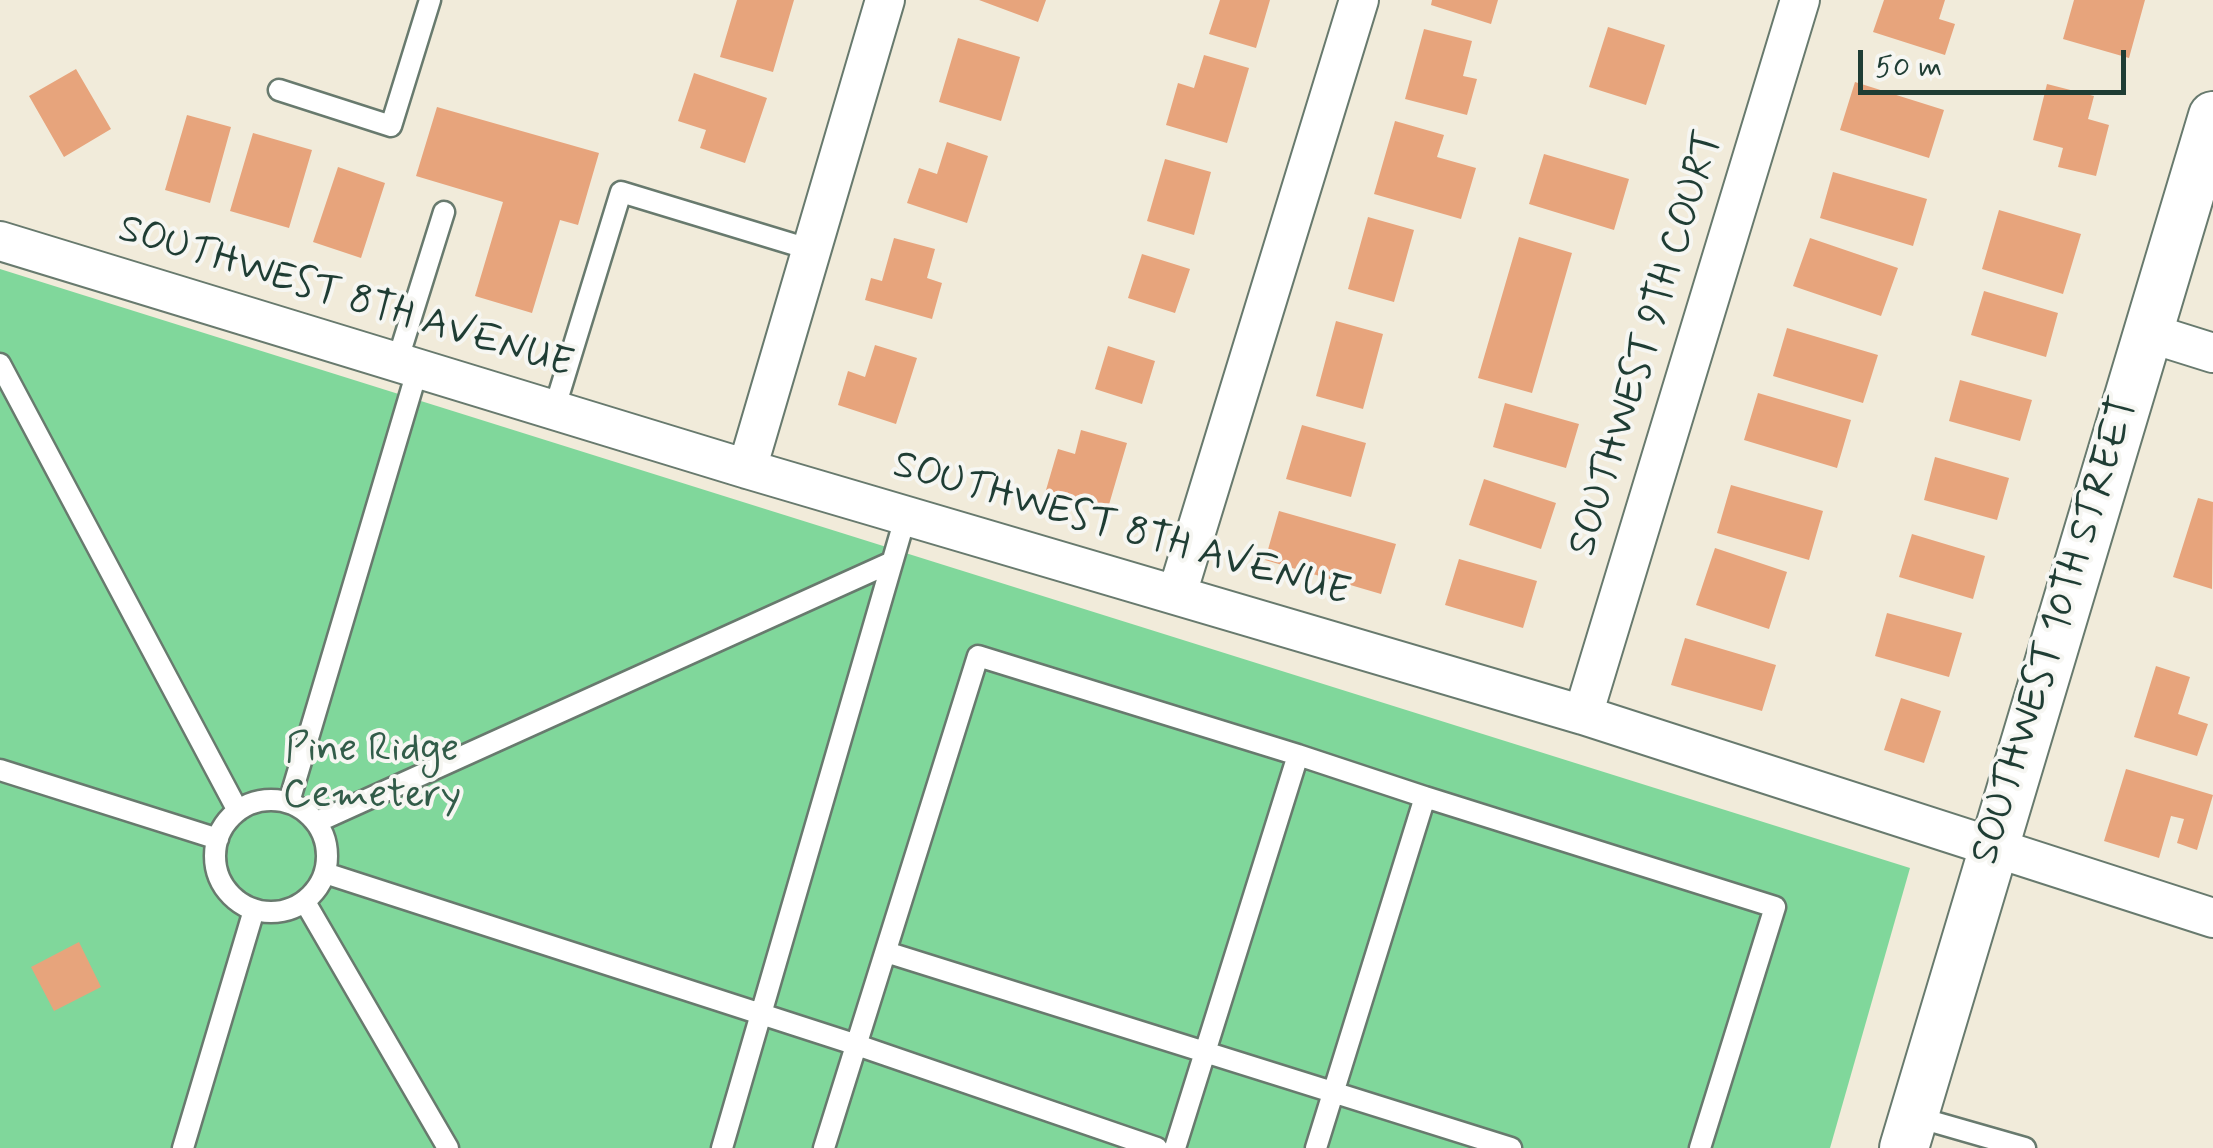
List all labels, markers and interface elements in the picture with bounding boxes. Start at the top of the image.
scale bar [1863,30,2130,92]
text: 50 m [1875,48,1942,87]
street label: SOUTHWEST 9TH COURT [1560,126,1736,562]
street label: SOUTHWEST 8TH AVENUE [112,207,578,391]
street label: SOUTHWEST 10TH STREET [1963,392,2151,870]
street label: SOUTHWEST 8TH AVENUE [887,443,1355,619]
park label: Pine Ridge Cemetery [283,728,461,822]

